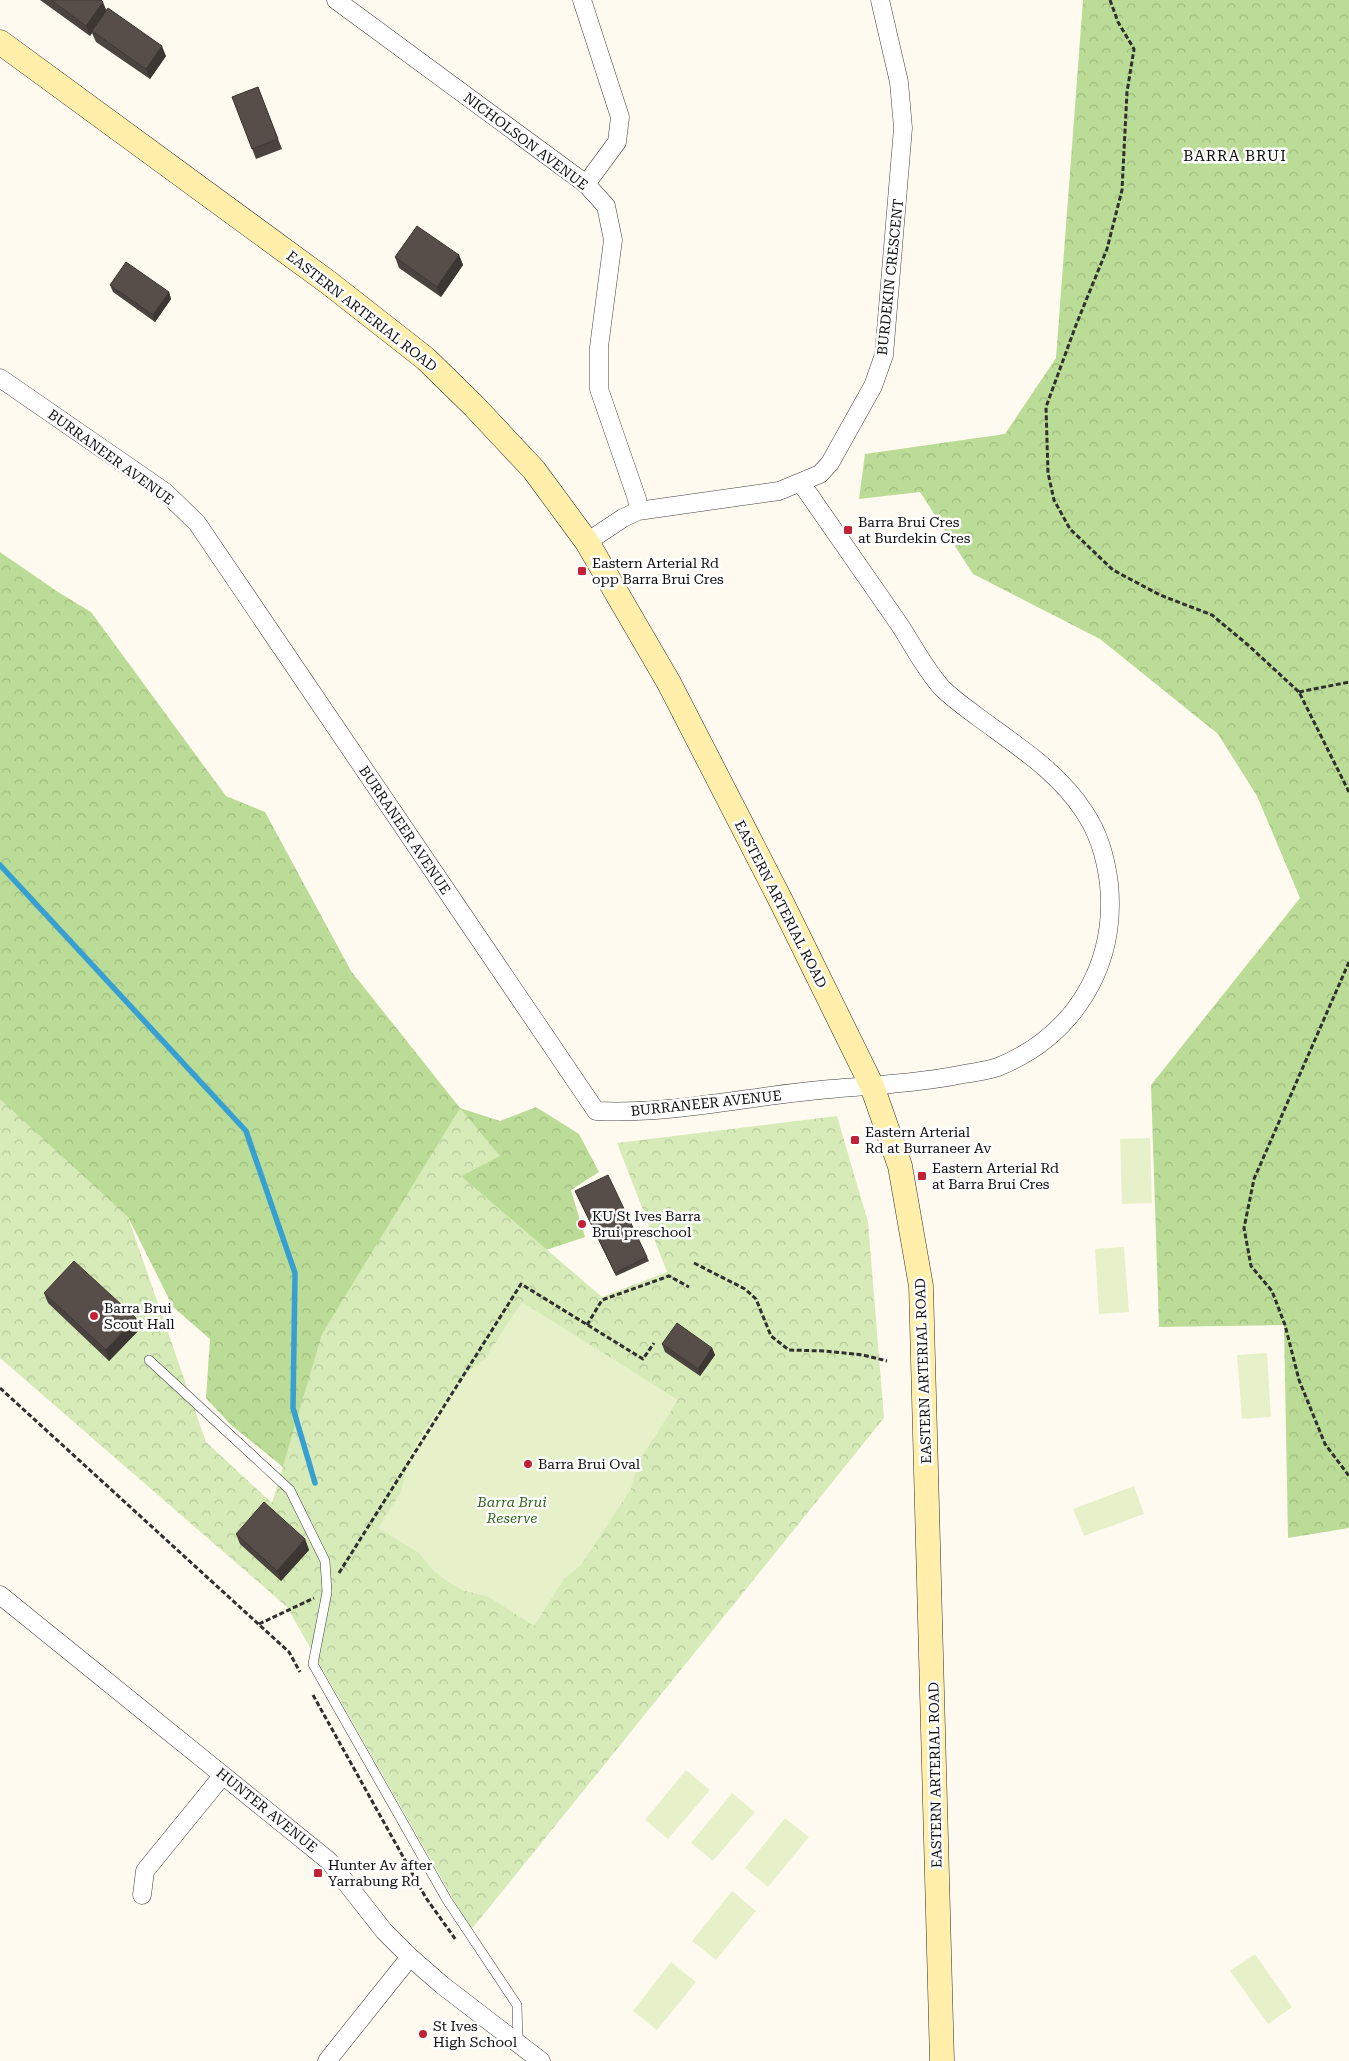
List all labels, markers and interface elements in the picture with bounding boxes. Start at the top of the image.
street label: NICHOLSON AVENUE [461,89,591,193]
district label: BARRA BRUI [1183,147,1287,165]
street label: BURDEKIN CRESCENT [874,198,906,356]
street label: EASTERN ARTERIAL ROAD [284,247,440,375]
street label: BURRANEER AVENUE [45,406,177,508]
place label: Barra Brui Cres at Burdekin Cres [858,514,971,546]
marker: Barra Brui Cres at Burdekin Cres [842,524,854,536]
place label: Eastern Arterial Rd opp Barra Brui Cres [592,555,724,587]
marker: Eastern Arterial Rd opp Barra Brui Cres [576,565,588,577]
street label: BURRANEER AVENUE [356,763,454,897]
street label: EASTERN ARTERIAL ROAD [732,817,830,991]
street label: BURRANEER AVENUE [630,1087,782,1119]
place label: Eastern Arterial Rd at Burraneer Av [865,1124,992,1156]
marker: Eastern Arterial Rd at Burraneer Av [849,1134,861,1146]
place label: Eastern Arterial Rd at Barra Brui Cres [932,1160,1059,1192]
marker: Eastern Arterial Rd at Barra Brui Cres [916,1170,928,1182]
place label: KU St Ives Barra Brui preschool [592,1208,701,1240]
marker: KU St Ives Barra Brui preschool [576,1218,588,1230]
street label: EASTERN ARTERIAL ROAD [912,1278,934,1464]
place label: Barra Brui Scout Hall [104,1300,175,1332]
marker: Barra Brui Scout Hall [88,1310,100,1322]
place label: Barra Brui Oval [538,1456,641,1472]
marker: Barra Brui Oval [522,1458,534,1470]
park label: Barra Brui Reserve [476,1494,547,1526]
street label: EASTERN ARTERIAL ROAD [925,1682,945,1868]
street label: HUNTER AVENUE [213,1764,321,1856]
place label: Hunter Av after Yarrabung Rd [328,1857,433,1889]
marker: Hunter Av after Yarrabung Rd [312,1867,324,1879]
place label: St Ives High School [433,2018,518,2050]
marker: St Ives High School [417,2028,429,2040]

